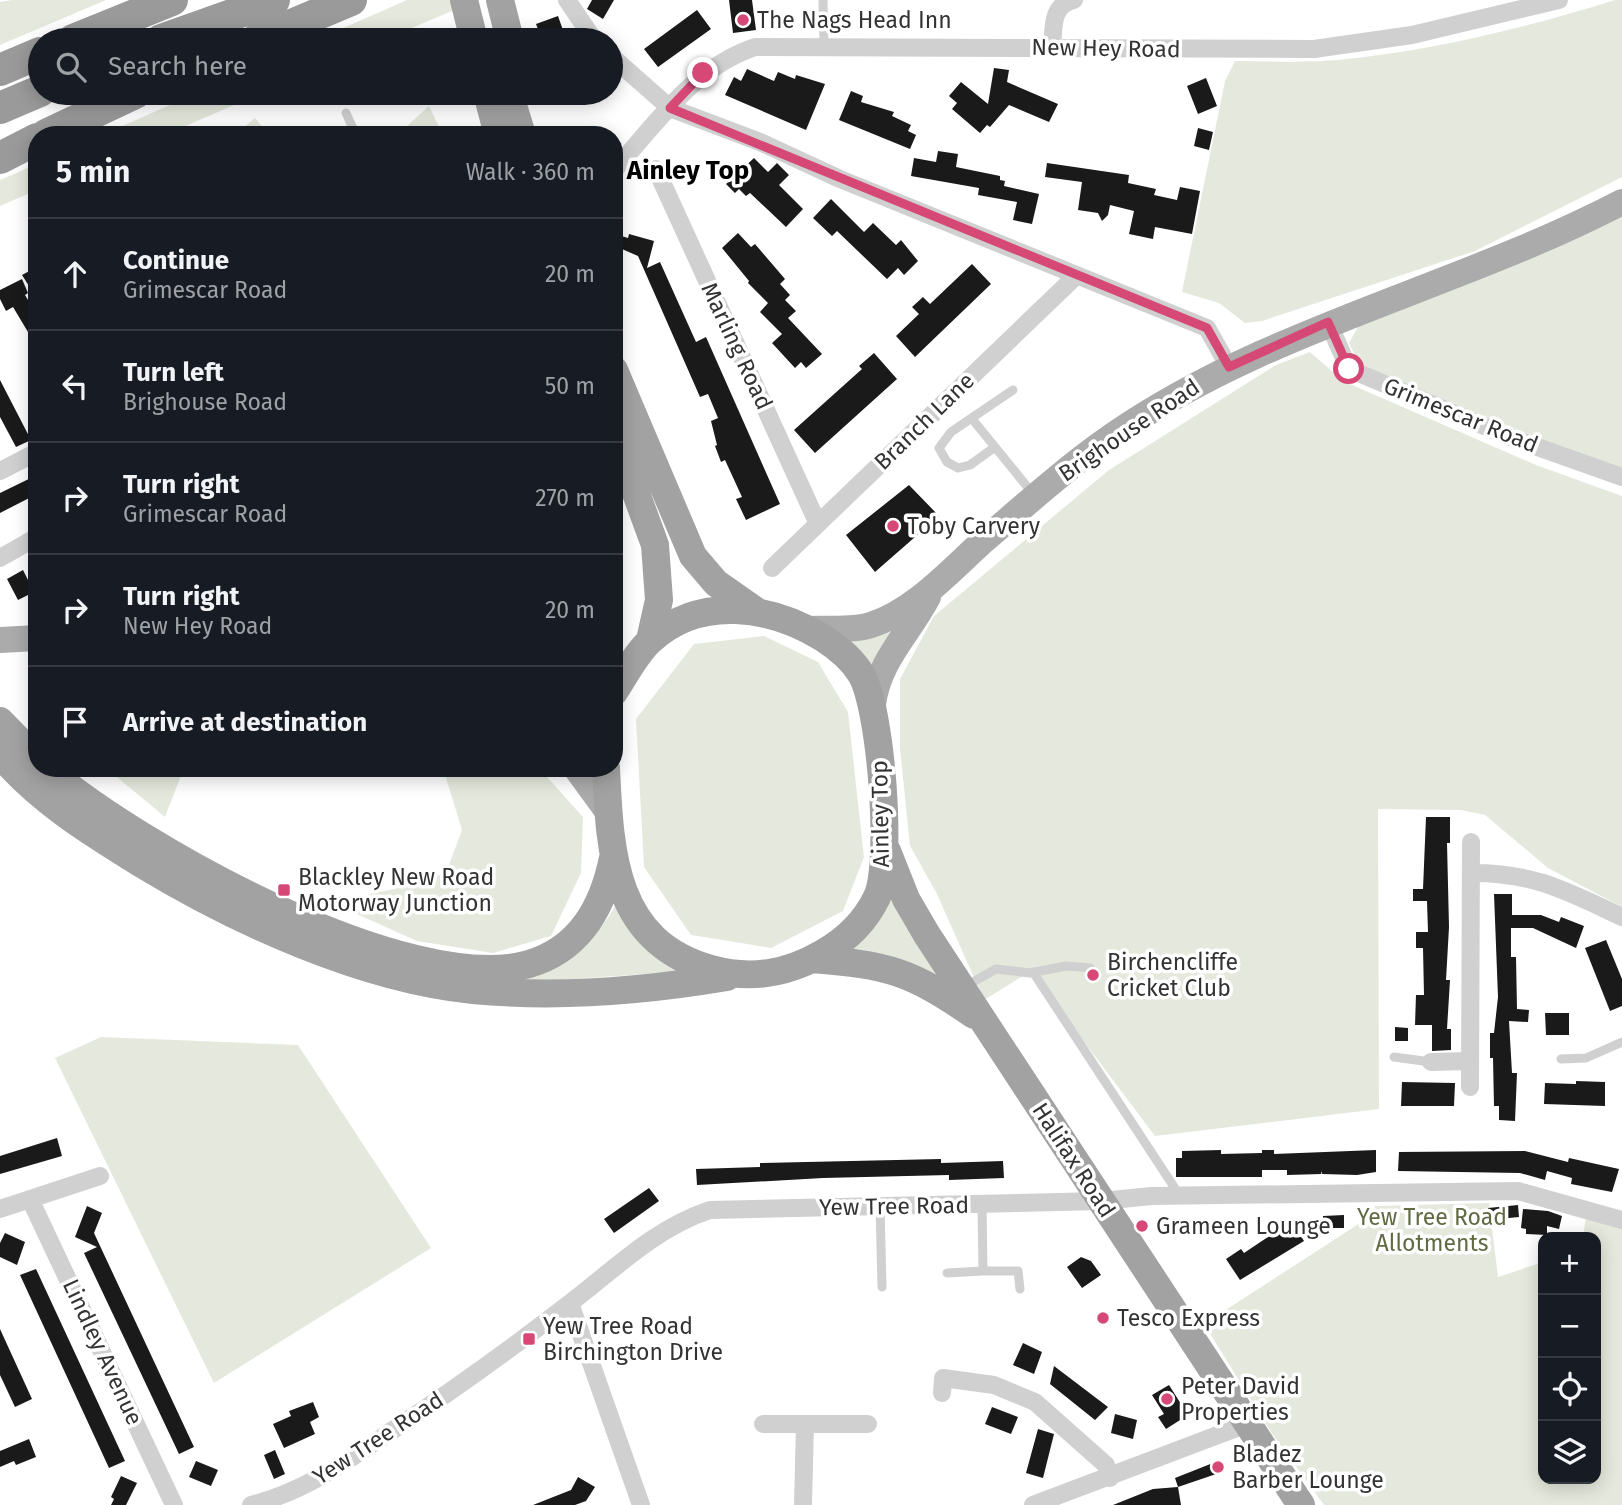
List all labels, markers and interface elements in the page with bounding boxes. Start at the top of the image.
place label: The Nags Head Inn [757,6,952,34]
marker: The Nags Head Inn [735,12,751,28]
search box [28,28,623,105]
street label: New Hey Road [1031,33,1181,63]
icon: search [52,48,90,86]
text: Search here [108,51,247,82]
route end [687,57,718,88]
text: 5 min [56,154,130,190]
district label: Ainley Top [626,155,749,186]
text: Walk · 360 m [466,158,595,186]
text: Continue [123,245,229,276]
icon: ahead [56,255,94,293]
text: 20 m [545,260,595,288]
text: Grimescar Road [123,276,287,304]
street label: Marling Road [695,278,779,414]
route start [1333,353,1364,384]
text: Turn left [123,357,224,388]
street label: Branch Lane [868,366,980,476]
icon: left [56,367,94,405]
street label: Grimescar Road [1380,371,1542,459]
text: 50 m [545,372,595,400]
street label: Brighouse Road [1053,373,1205,487]
text: Brighouse Road [123,388,287,416]
text: Turn right [123,469,240,500]
icon: right [56,479,94,517]
text: 270 m [535,484,595,512]
text: Grimescar Road [123,500,287,528]
place label: Toby Carvery [907,512,1041,540]
marker: Toby Carvery [885,518,901,534]
text: Turn right [123,581,240,612]
icon: right [56,591,94,629]
text: 20 m [545,596,595,624]
text: New Hey Road [123,612,272,640]
icon: arrive [56,703,94,741]
text: Arrive at destination [123,707,367,738]
street label: Ainley Top [865,760,895,868]
place label: Blackley New Road Motorway Junction [298,863,494,917]
marker: Blackley New Road Motorway Junction [276,882,292,898]
place label: Birchencliffe Cricket Club [1107,948,1238,1002]
marker: Birchencliffe Cricket Club [1085,967,1101,983]
street label: Halifax Road [1027,1097,1121,1223]
street label: Yew Tree Road [819,1191,969,1221]
park label: Yew Tree Road Allotments [1357,1203,1507,1257]
place label: Grameen Lounge [1156,1212,1331,1240]
marker: Grameen Lounge [1134,1218,1150,1234]
map controls [1538,1232,1601,1484]
button: + [1538,1232,1601,1295]
street label: Lindley Avenue [57,1274,149,1430]
button: − [1538,1295,1601,1358]
place label: Tesco Express [1117,1304,1260,1332]
marker: Tesco Express [1095,1310,1111,1326]
place label: Yew Tree Road Birchington Drive [543,1312,723,1366]
marker: Yew Tree Road Birchington Drive [521,1331,537,1347]
button: locate [1538,1358,1601,1421]
place label: Peter David Properties [1181,1372,1300,1426]
street label: Yew Tree Road [307,1385,449,1491]
marker: Peter David Properties [1159,1391,1175,1407]
button: layers [1538,1421,1601,1484]
place label: Bladez Barber Lounge [1232,1440,1384,1494]
marker: Bladez Barber Lounge [1210,1459,1226,1475]

